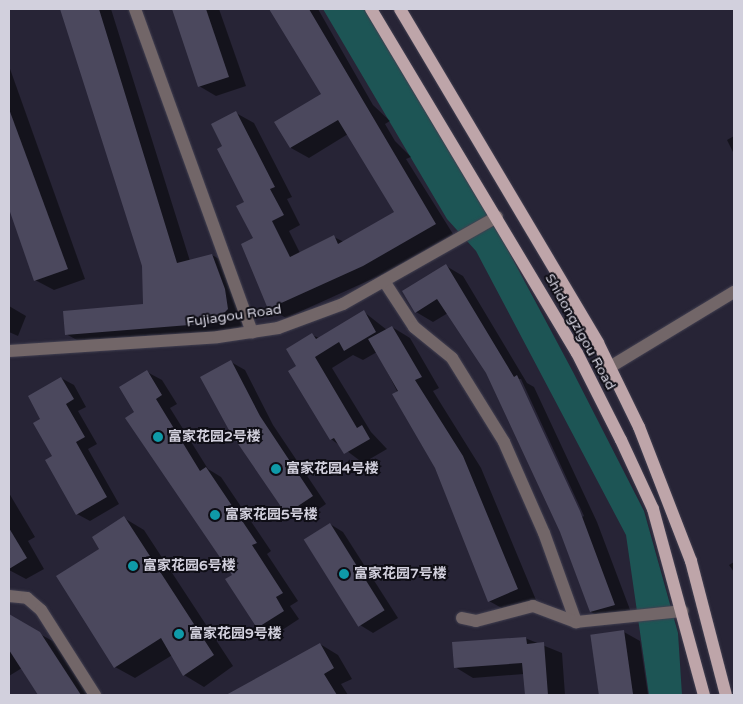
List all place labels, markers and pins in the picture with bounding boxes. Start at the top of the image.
place label: 富家花园2号楼 [168,429,261,445]
marker: 富家花园2号楼 [152,431,164,443]
place label: 富家花园4号楼 [286,461,379,477]
marker: 富家花园4号楼 [270,463,282,475]
place label: 富家花园5号楼 [225,507,318,523]
marker: 富家花园5号楼 [209,509,221,521]
place label: 富家花园6号楼 [143,558,236,574]
marker: 富家花园6号楼 [127,560,139,572]
place label: 富家花园7号楼 [354,566,447,582]
marker: 富家花园7号楼 [338,568,350,580]
place label: 富家花园9号楼 [189,626,282,642]
marker: 富家花园9号楼 [173,628,185,640]

